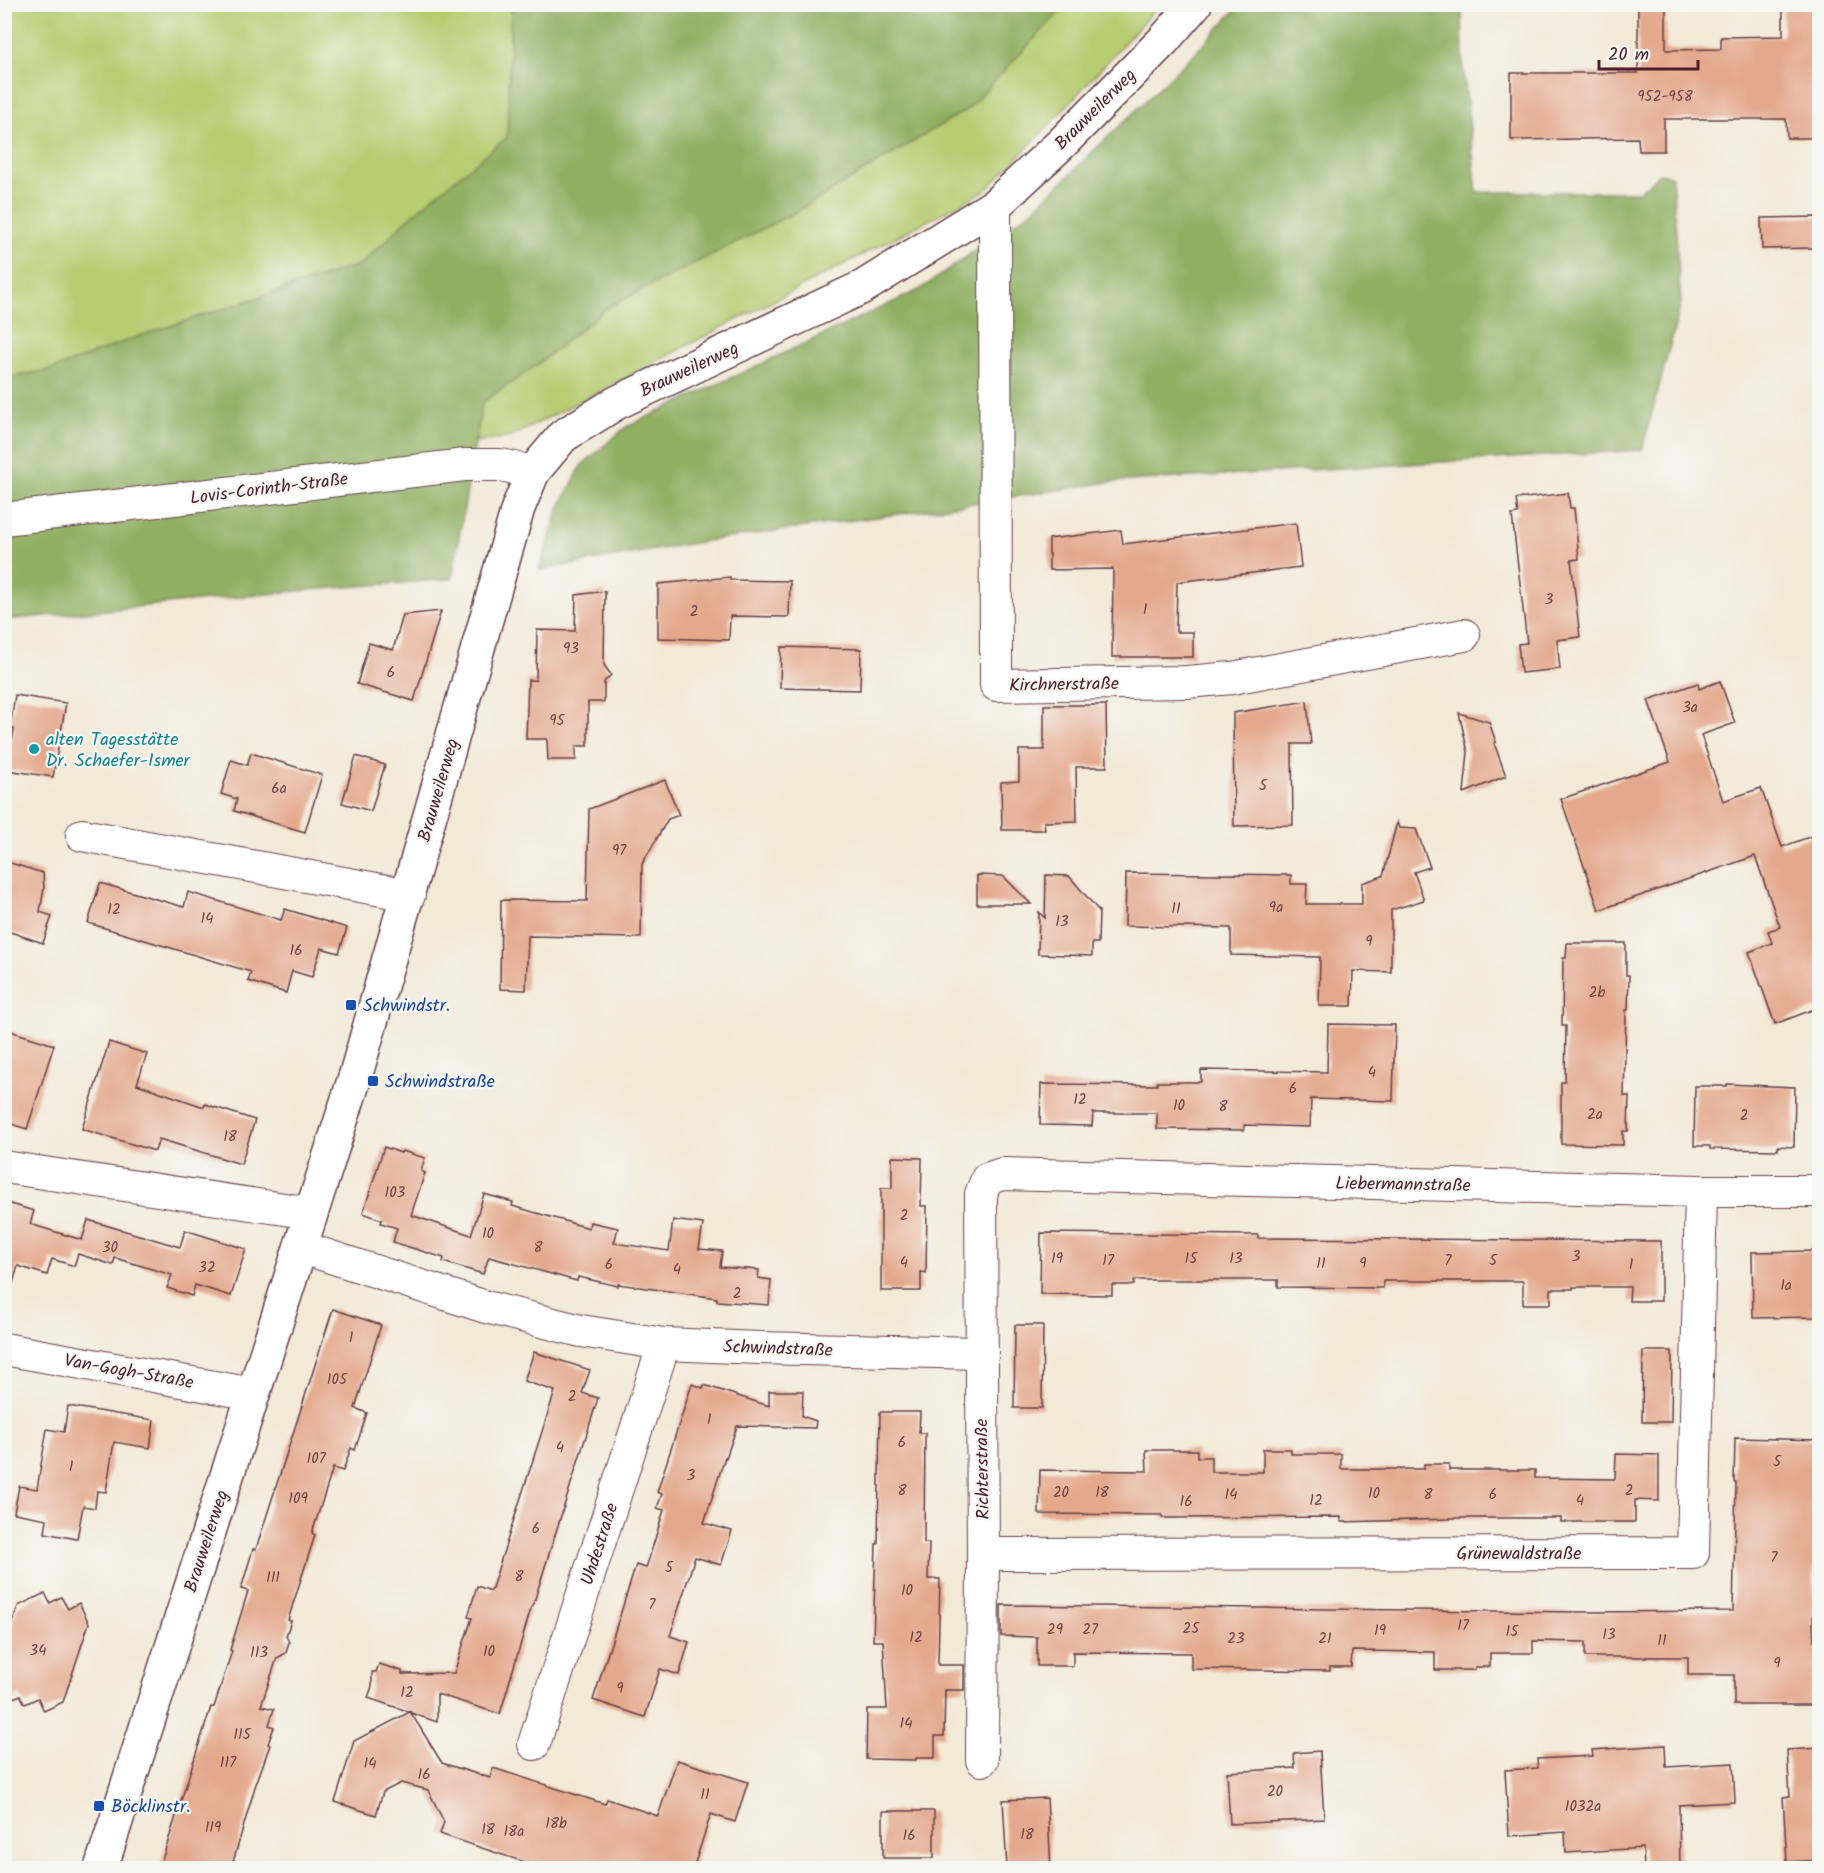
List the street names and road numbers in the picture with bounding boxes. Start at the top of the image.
street label: Brauweilerweg [1048,62,1144,158]
street label: Brauweilerweg [635,335,744,406]
street label: Lovis-Corinth-Straße [189,465,350,514]
street label: Kirchnerstraße [1009,670,1119,701]
street label: Brauweilerweg [411,735,468,845]
street label: Liebermannstraße [1335,1170,1471,1201]
street label: Schwindstraße [723,1333,833,1366]
street label: Van-Gogh-Straße [62,1347,196,1398]
street label: Richterstraße [968,1418,999,1520]
street label: Brauweilerweg [177,1486,238,1596]
street label: Uhdestraße [573,1499,627,1589]
street label: Grünewaldstraße [1457,1540,1581,1569]

